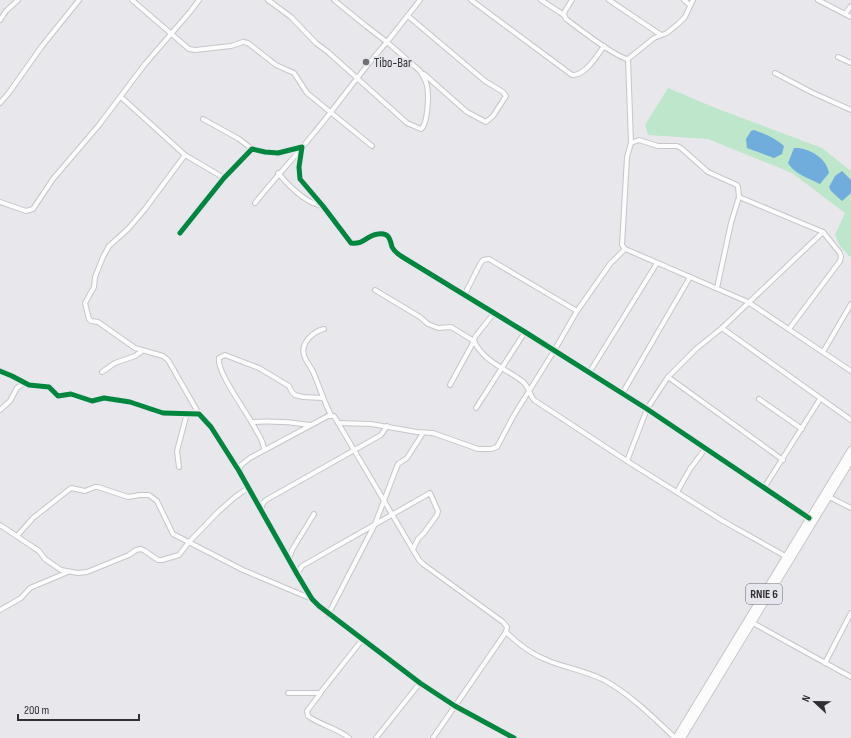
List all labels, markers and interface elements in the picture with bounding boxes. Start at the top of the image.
place label: Tibo-Bar [374,55,412,71]
marker: Tibo-Bar [361,57,371,67]
road number: RNIE 6 [746,584,782,604]
north arrow [795,682,835,722]
text: N [799,693,813,704]
scale bar [18,696,139,722]
text: 200 m [24,703,50,718]

